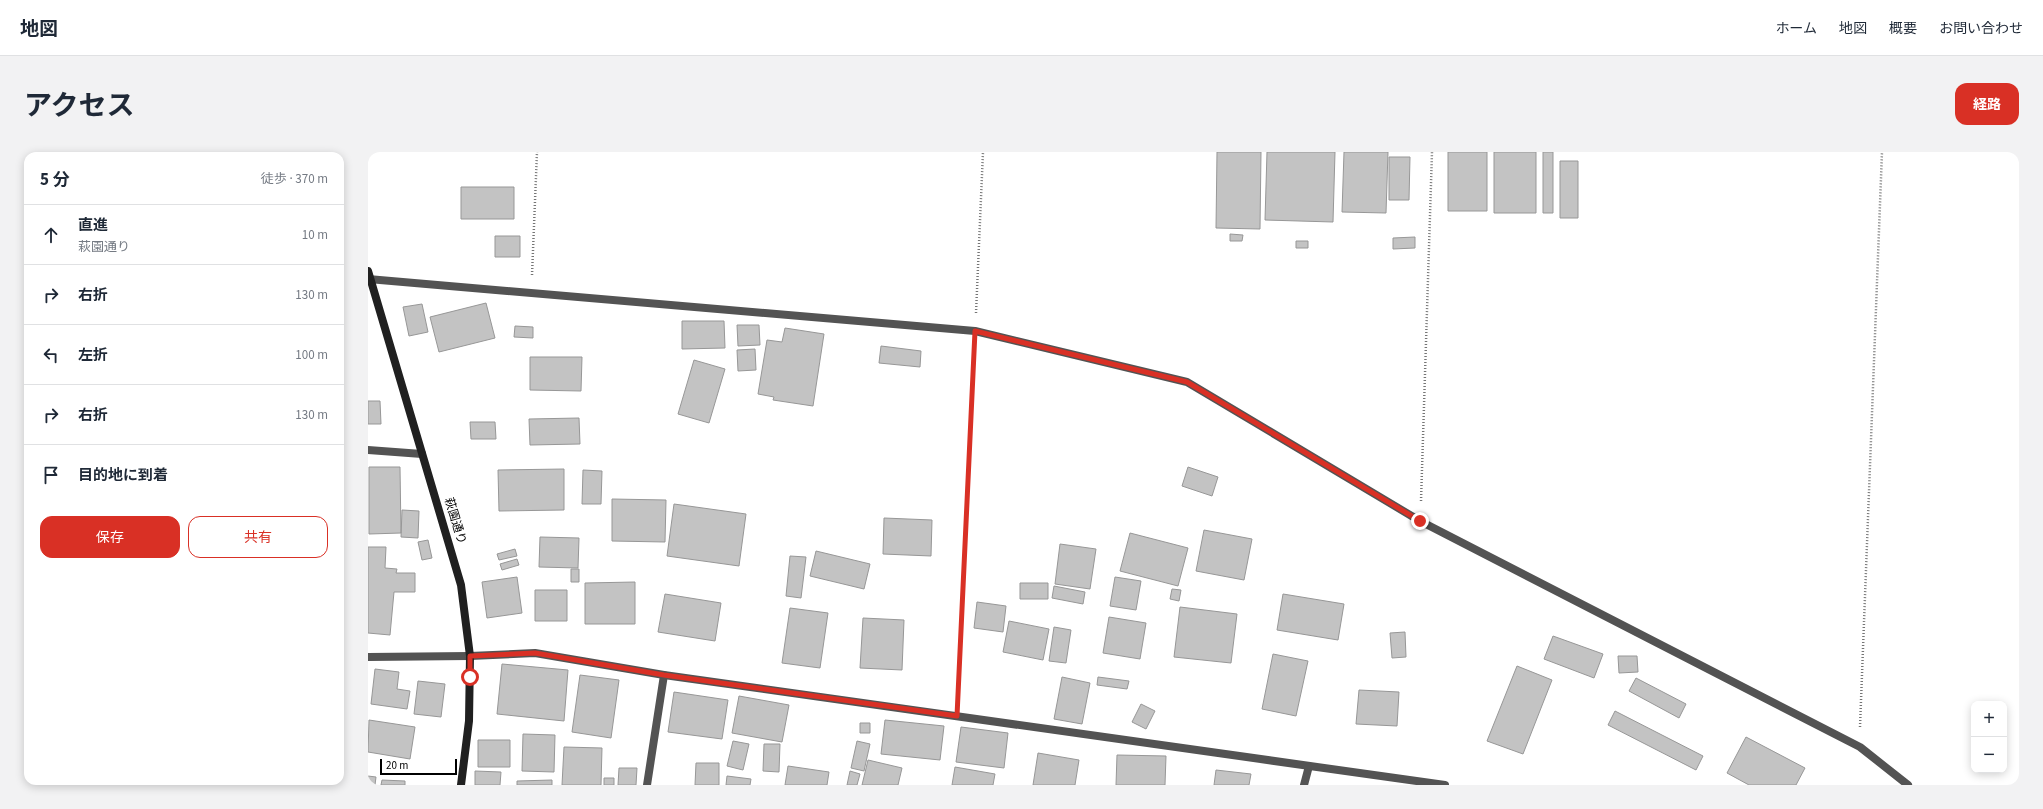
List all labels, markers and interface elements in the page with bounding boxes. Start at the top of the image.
text: 地図 [20,16,58,43]
text: ホーム [1775,19,1817,39]
text: 地図 [1839,19,1867,39]
text: 概要 [1889,19,1917,39]
text: お問い合わせ [1939,19,2023,39]
button: 経路 [1955,83,2019,125]
text: アクセス [24,86,135,126]
text: 5 分 [40,168,69,192]
text: 徒歩 · 370 m [261,170,328,188]
text: 直進 [78,215,108,236]
icon: ahead [40,224,62,246]
text: 10 m [302,226,328,244]
text: 萩園通り [78,238,130,256]
icon: right [40,284,62,306]
text: 右折 [78,285,108,306]
text: 130 m [295,286,328,304]
icon: left [40,344,62,366]
text: 左折 [78,345,108,366]
text: 100 m [295,346,328,364]
icon: right [40,404,62,426]
text: 右折 [78,405,108,426]
text: 130 m [295,406,328,424]
icon: arrive [40,464,62,486]
text: 目的地に到着 [78,465,168,486]
street label: 萩園通り [440,496,470,546]
route end [1411,512,1429,530]
button: 保存 [40,516,180,558]
button: 共有 [188,516,328,558]
route start [461,668,479,686]
map controls [1971,701,2007,773]
button: + [1971,701,2007,737]
button: − [1971,737,2007,773]
scale bar [380,757,457,776]
text: 20 m [386,758,408,773]

